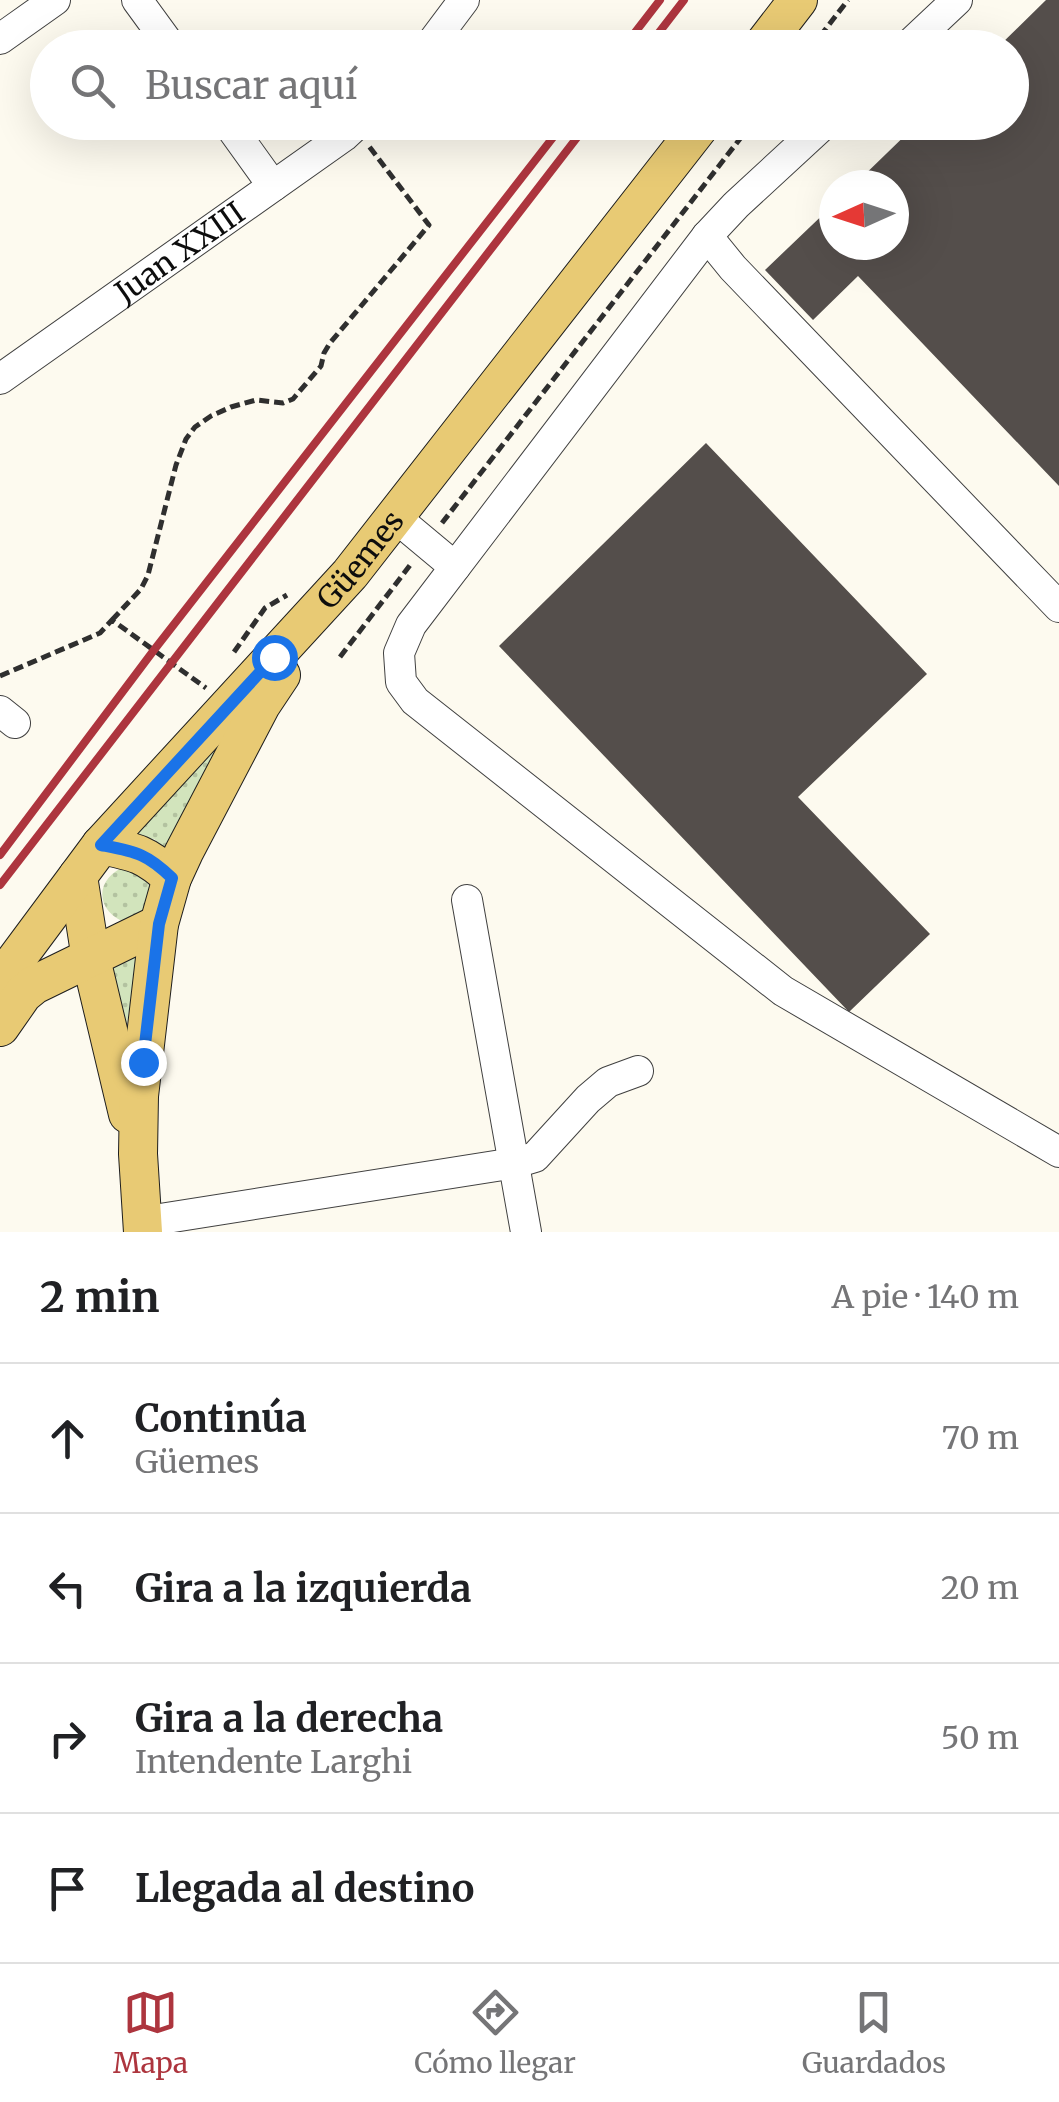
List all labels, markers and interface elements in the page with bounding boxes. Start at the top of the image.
search box [30,30,1029,140]
icon: search [65,58,120,113]
text: Buscar aquí [145,62,357,109]
north arrow [819,170,909,260]
street label: Juan XXIII [107,193,252,311]
street label: Güemes [309,503,412,617]
route start [252,635,298,681]
route end [121,1040,167,1086]
text: 2 min [40,1271,160,1323]
text: A pie · 140 m [832,1277,1019,1317]
text: Continúa [135,1395,307,1442]
icon: ahead [40,1411,95,1466]
text: 70 m [942,1418,1019,1458]
text: Güemes [135,1442,259,1482]
icon: left [40,1561,95,1616]
text: Gira a la izquierda [135,1565,471,1612]
text: 20 m [941,1568,1019,1608]
text: Gira a la derecha [135,1695,443,1742]
icon: right [40,1711,95,1766]
text: 50 m [941,1718,1019,1758]
text: Intendente Larghi [135,1742,412,1782]
icon: arrive [40,1861,95,1916]
text: Llegada al destino [135,1865,474,1912]
tab: Mapa [113,1985,188,2081]
tab: Cómo llegar [414,1985,576,2081]
tab: Guardados [802,1985,946,2081]

